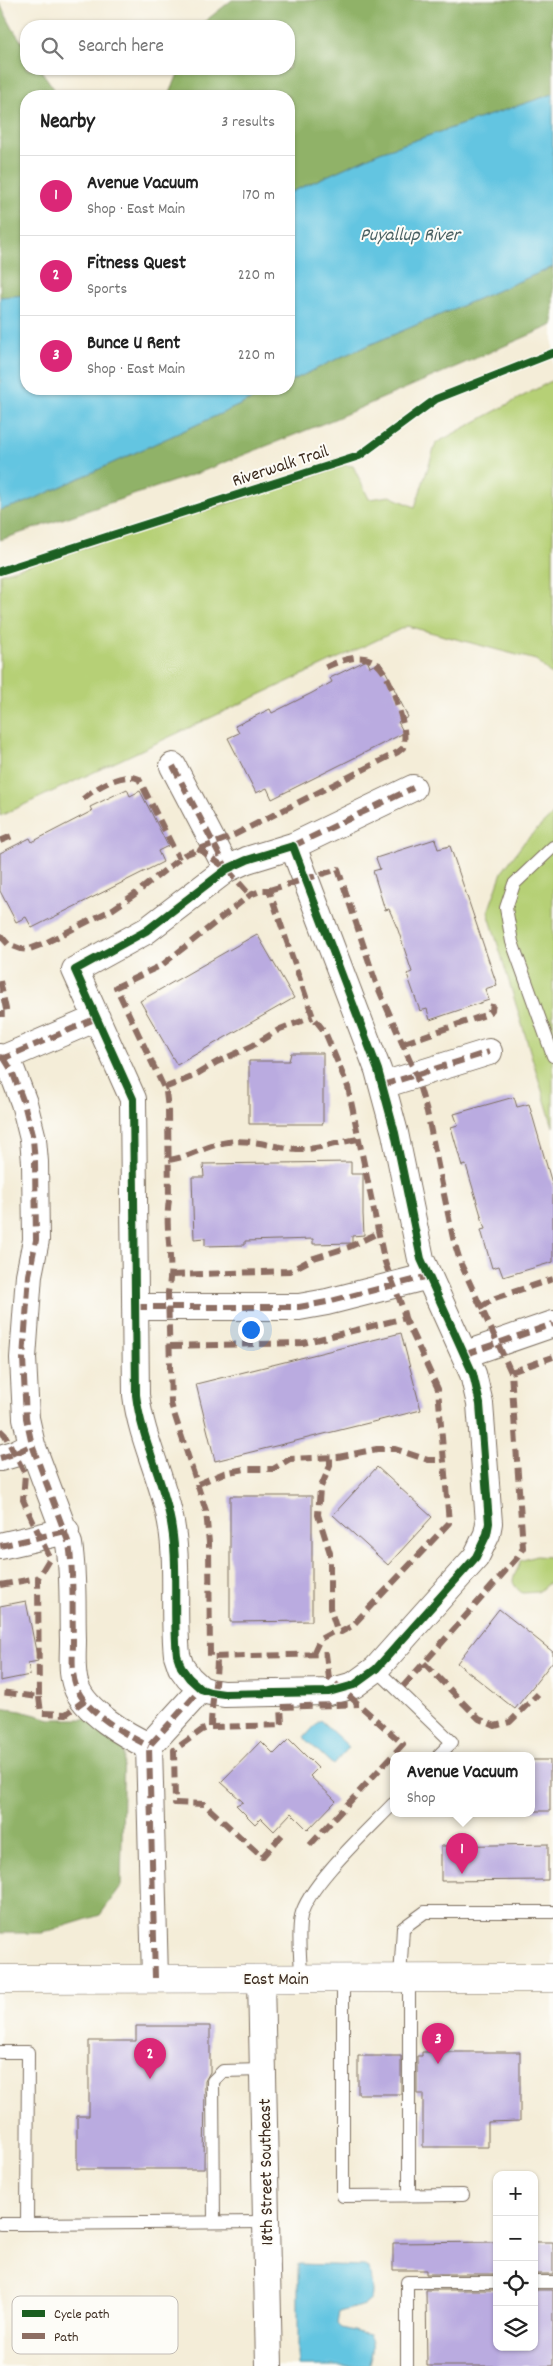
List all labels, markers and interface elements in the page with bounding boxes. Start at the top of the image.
search box [20,20,295,75]
icon: search [38,34,66,62]
text: Search here [78,34,164,61]
text: Nearby [40,108,95,138]
text: 3 results [221,111,275,134]
text: Avenue Vacuum [87,171,198,198]
text: 1 [54,184,58,207]
text: 170 m [242,184,275,207]
text: Shop · East Main [87,198,185,221]
water label: Puyallup River [360,223,462,250]
text: Fitness Quest [87,251,186,278]
text: 2 [53,264,60,287]
text: 220 m [238,264,275,287]
text: Sports [87,278,127,301]
text: Bunce U Rent [87,331,180,358]
text: 3 [52,344,60,367]
text: 220 m [238,344,275,367]
text: Shop · East Main [87,358,185,381]
street label: Riverwalk Trail [229,440,333,495]
your location [238,1317,264,1343]
popup [390,1752,535,1817]
text: Avenue Vacuum [407,1760,518,1787]
text: Shop [407,1787,436,1810]
pin: 1 [446,1833,478,1874]
street label: East Main [243,1968,309,1993]
pin: 3 [422,2023,454,2064]
pin: 2 [134,2038,166,2079]
street label: 18th Street Southeast [254,2098,281,2246]
map controls [493,2171,538,2351]
button: + [493,2171,538,2216]
button: − [493,2216,538,2261]
button: locate [493,2261,538,2306]
legend [12,2296,178,2354]
text: Cycle path [54,2305,110,2325]
button: layers [493,2306,538,2351]
text: Path [54,2328,79,2348]

